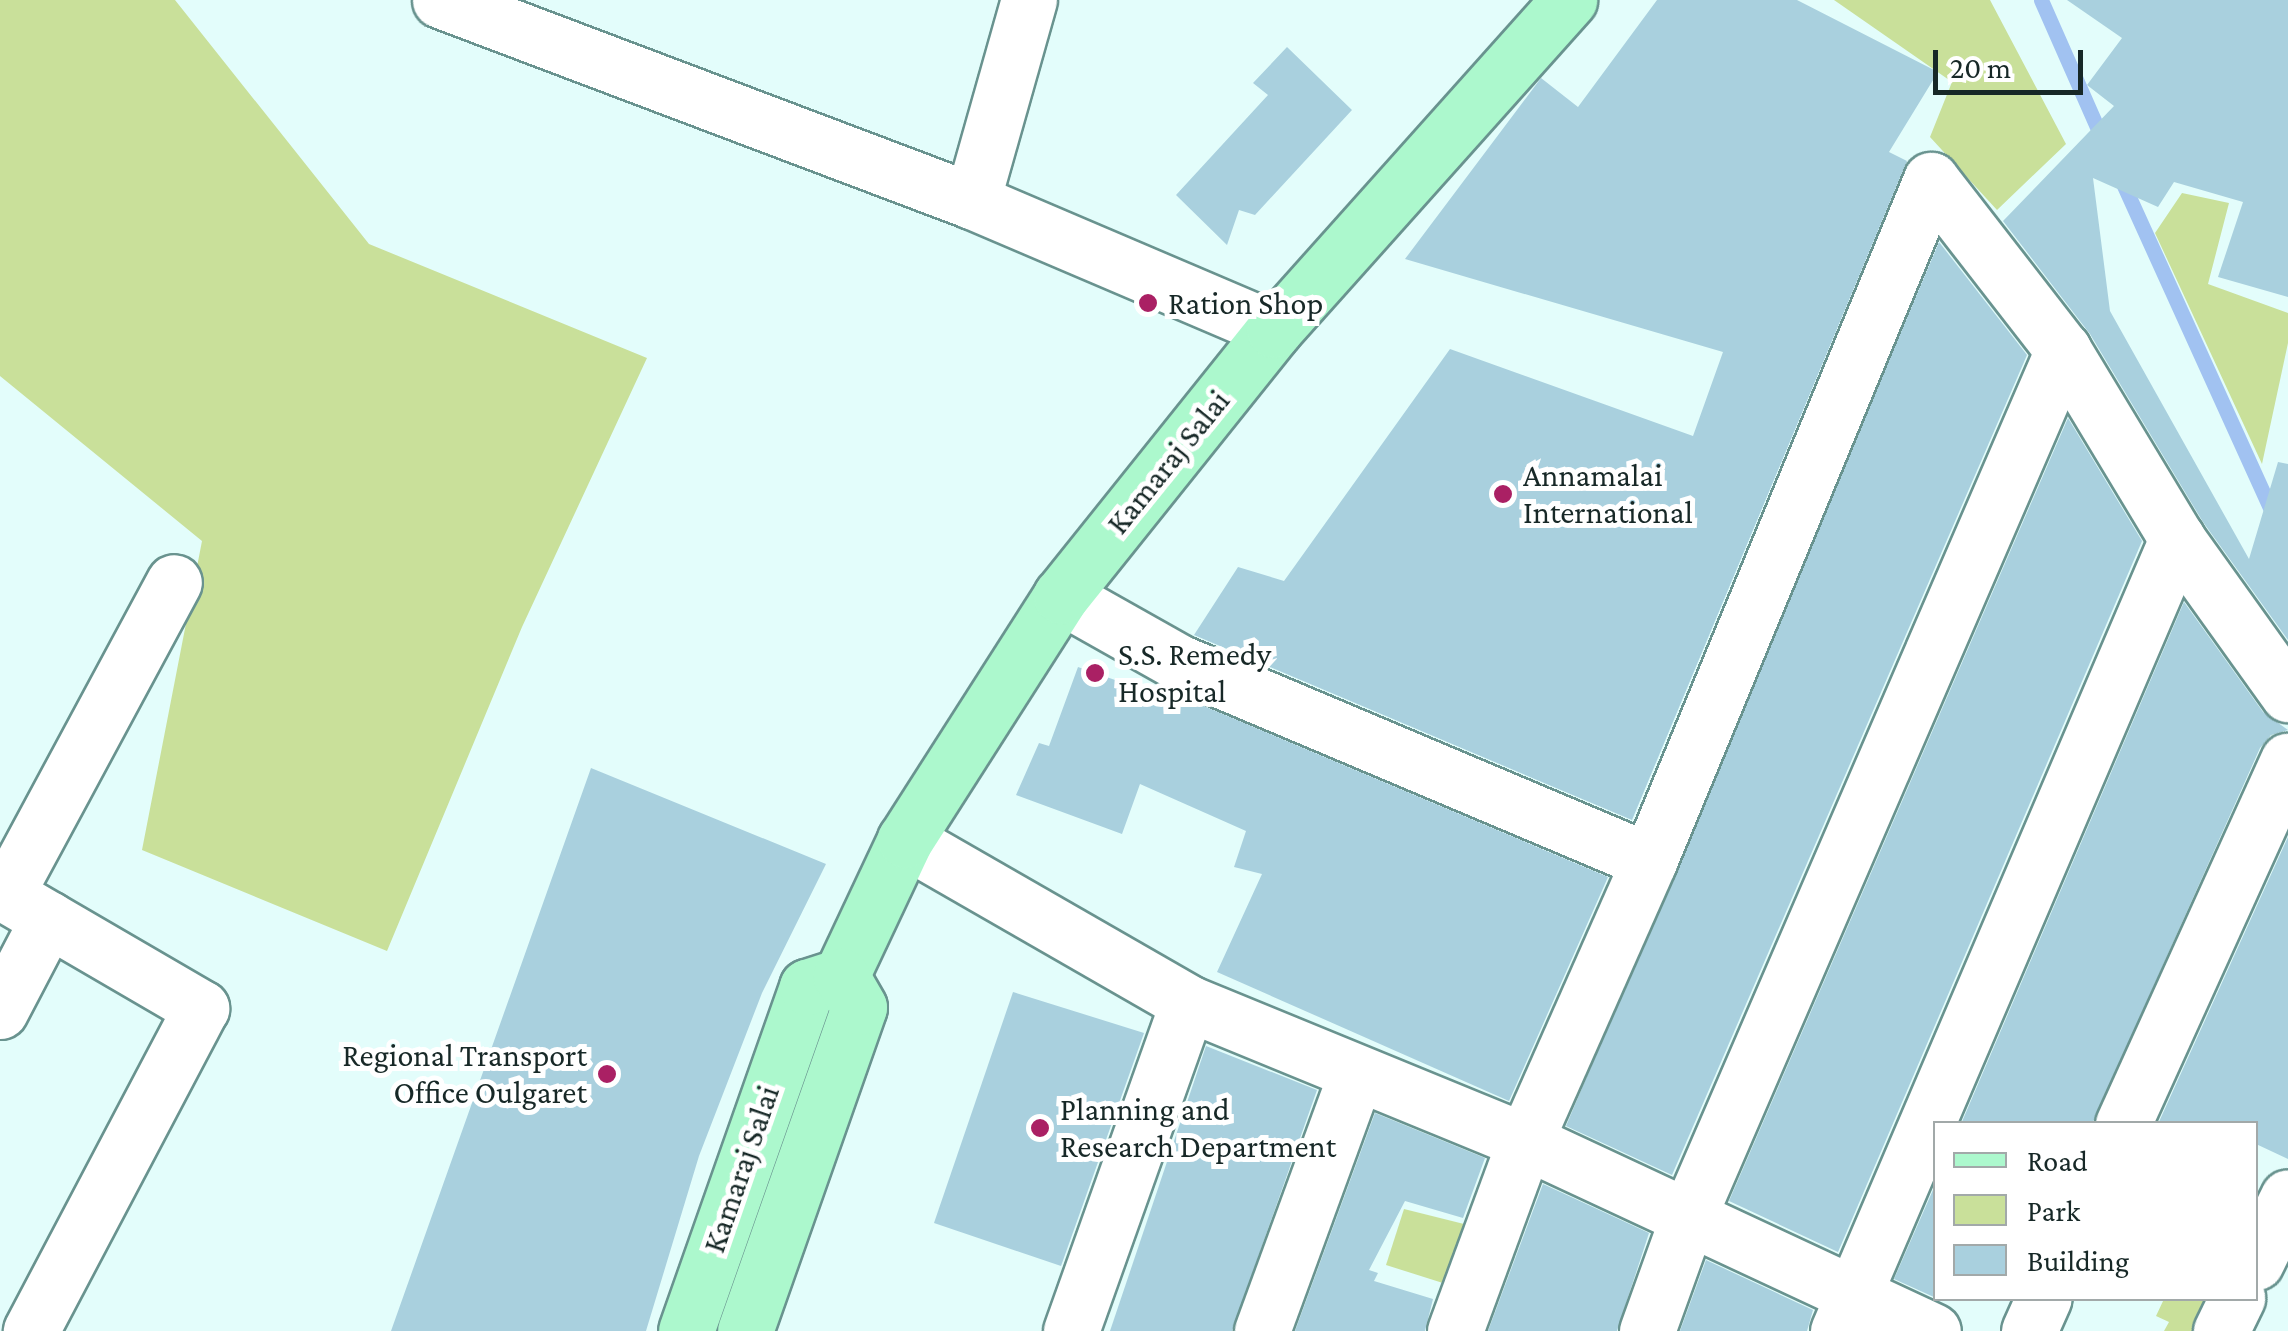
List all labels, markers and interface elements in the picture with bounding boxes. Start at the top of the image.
scale bar [1938,30,2088,92]
text: 20 m [1950,51,2011,84]
place label: Ration Shop [1168,284,1323,322]
marker: Ration Shop [1137,292,1159,314]
street label: Kamaraj Salai [1098,382,1238,542]
place label: Annamalai International [1523,457,1693,532]
marker: Annamalai International [1492,483,1514,505]
place label: S.S. Remedy Hospital [1118,636,1271,711]
marker: S.S. Remedy Hospital [1082,660,1108,686]
place label: Regional Transport Office Oulgaret [342,1037,587,1112]
marker: Regional Transport Office Oulgaret [596,1063,618,1085]
street label: Kamaraj Salai [695,1080,787,1258]
place label: Planning and Research Department [1060,1091,1336,1166]
marker: Planning and Research Department [1029,1117,1051,1139]
legend [1933,1121,2258,1301]
text: Road [2027,1144,2088,1177]
text: Park [2027,1194,2080,1227]
text: Building [2027,1244,2129,1277]

